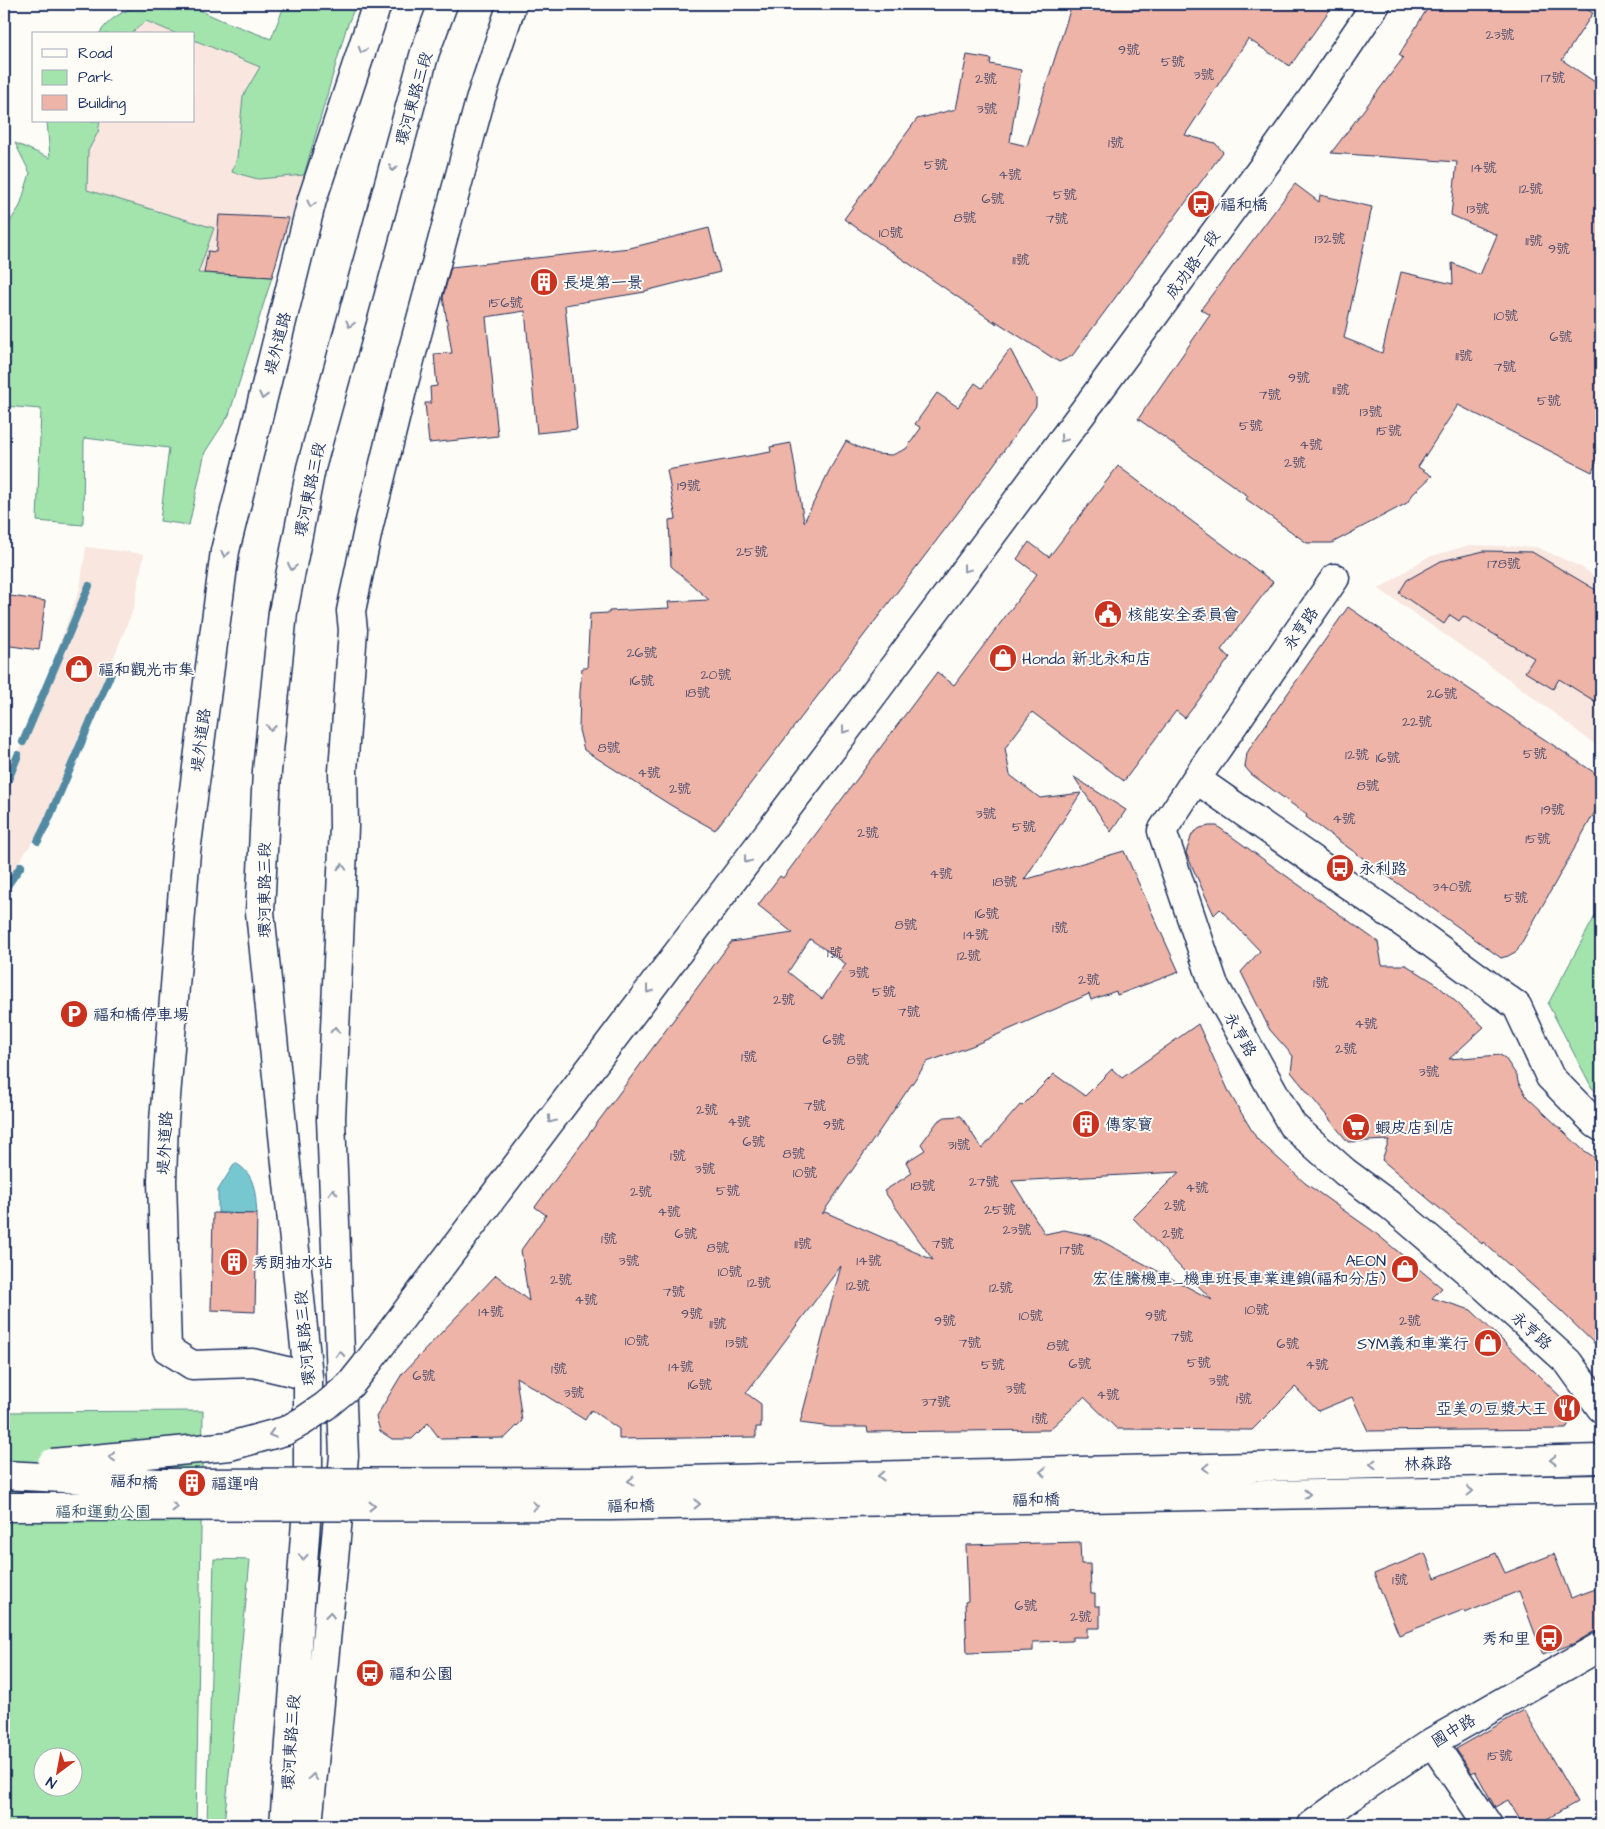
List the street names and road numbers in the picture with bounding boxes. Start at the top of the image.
street label: 環河東路三段 [390,49,438,147]
street label: 成功路一段 [1160,226,1225,303]
street label: 堤外道路 [260,310,296,377]
street label: 環河東路三段 [289,440,331,538]
street label: 永亨路 [1278,603,1324,655]
street label: 堤外道路 [186,707,216,773]
street label: 環河東路三段 [254,842,276,938]
street label: 永亨路 [1219,1008,1261,1061]
street label: 堤外道路 [152,1111,178,1176]
street label: 環河東路三段 [290,1289,320,1387]
street label: 永亨路 [1506,1307,1557,1355]
street label: 林森路 [1404,1453,1452,1475]
street label: 福和橋 [109,1470,158,1494]
street label: 福和橋 [1012,1489,1060,1511]
street label: 福和橋 [607,1495,655,1517]
street label: 環河東路三段 [277,1693,305,1791]
street label: 國中路 [1427,1709,1480,1753]

